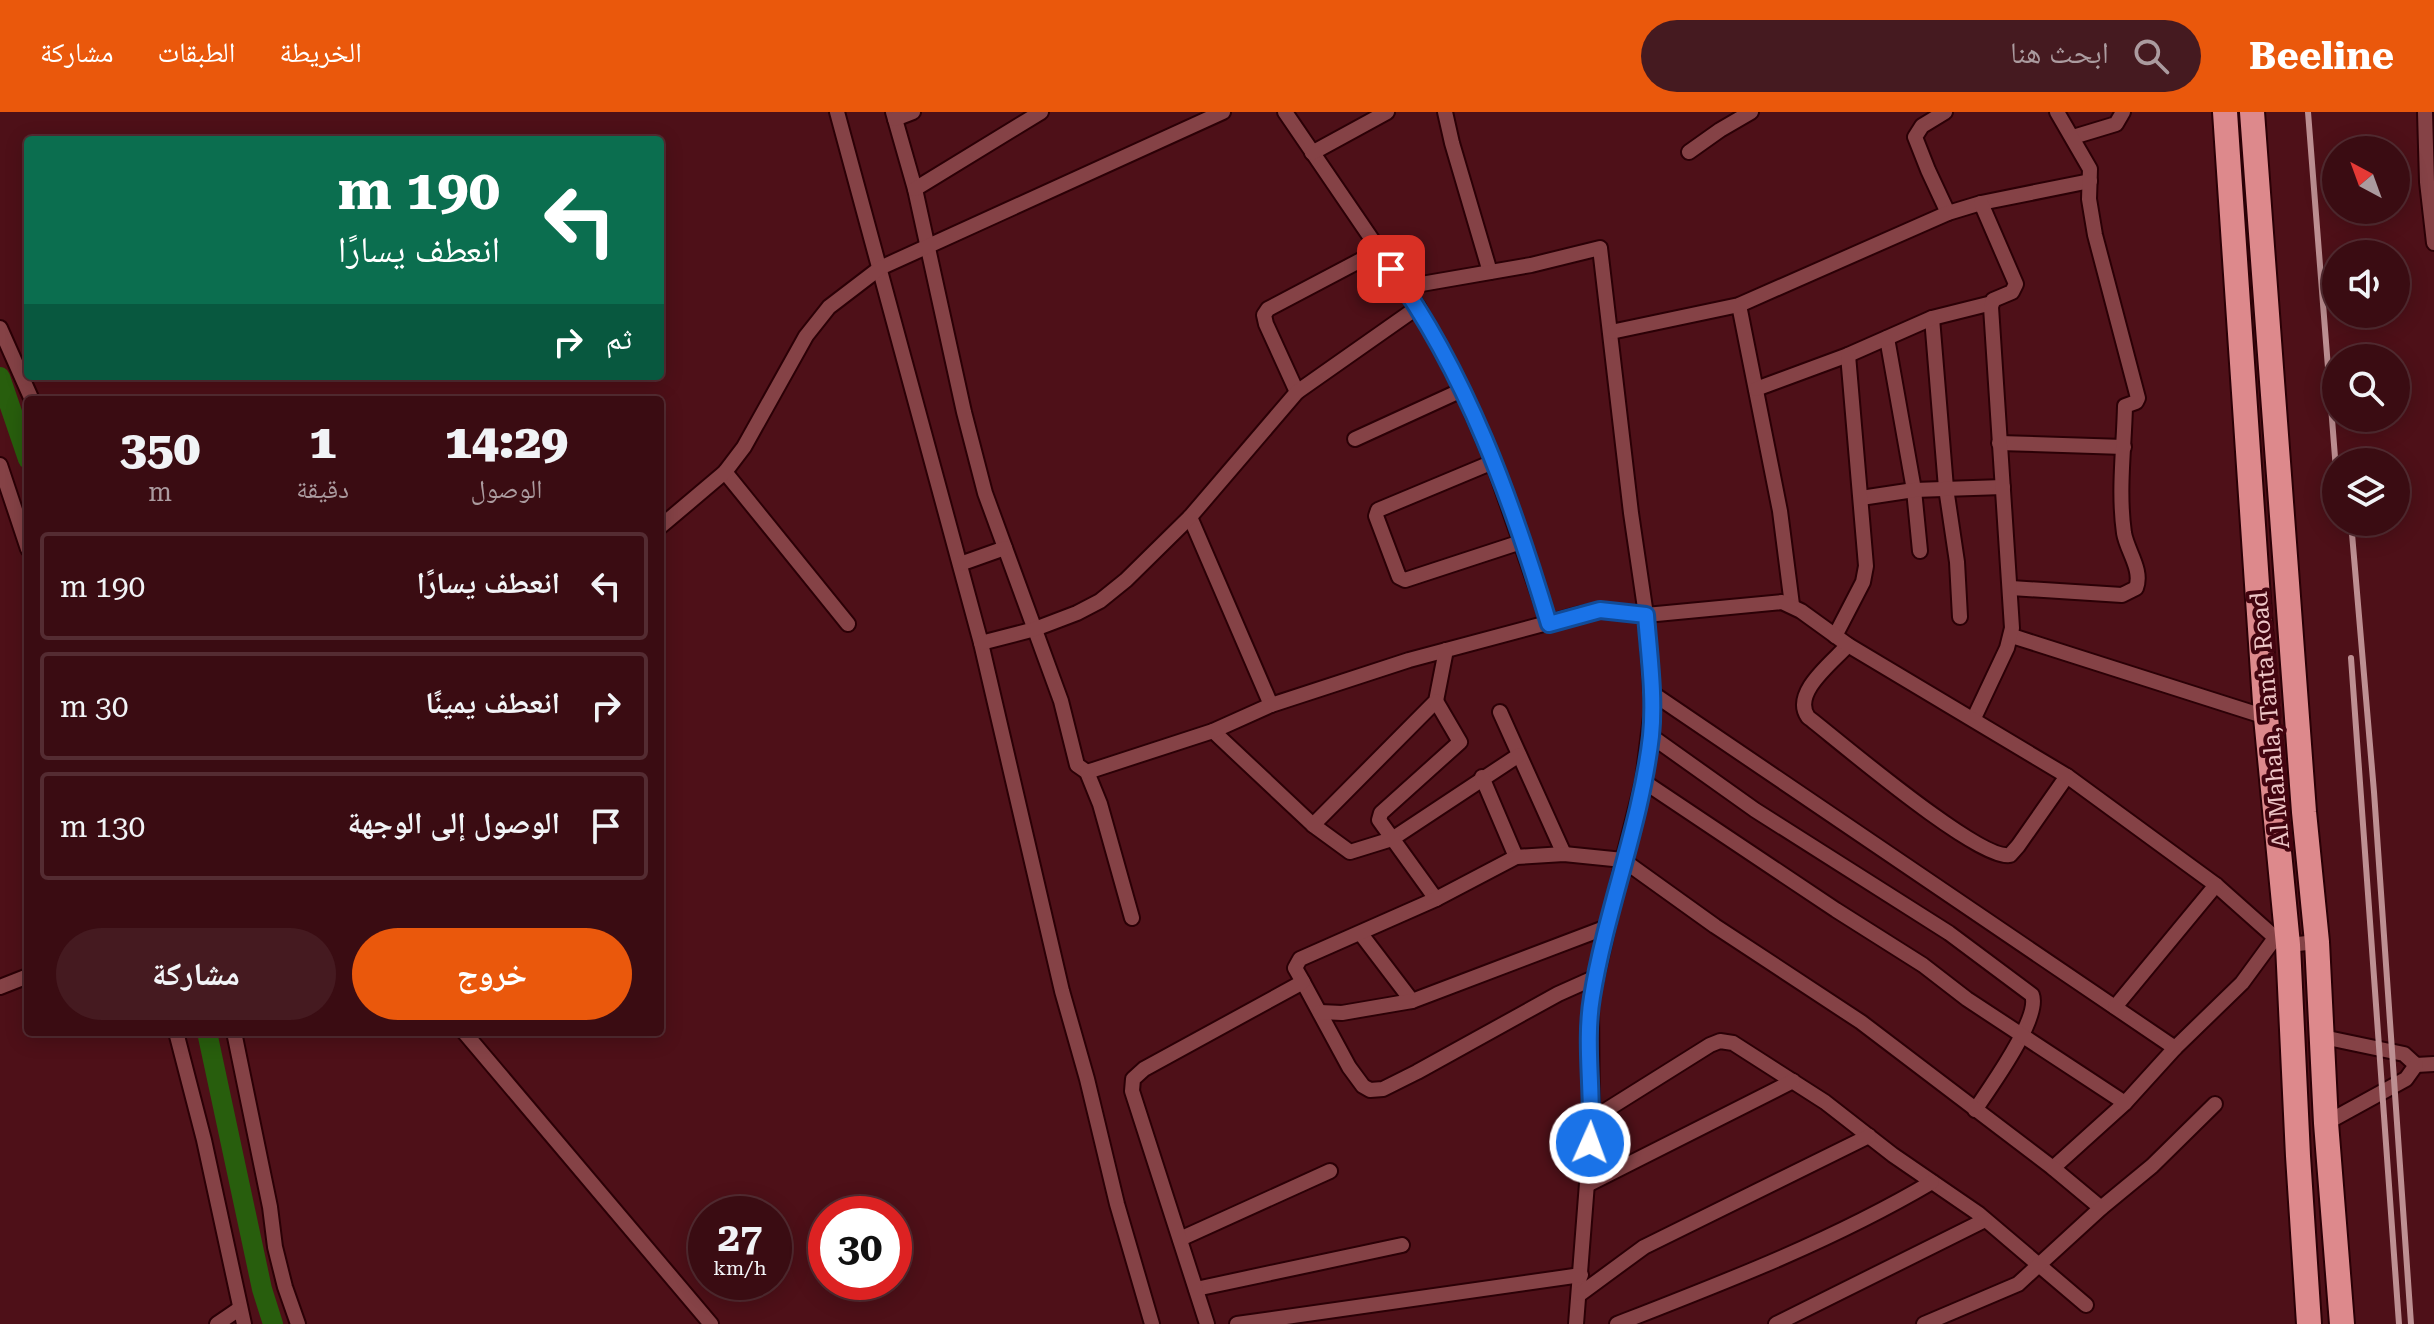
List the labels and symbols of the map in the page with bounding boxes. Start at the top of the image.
north arrow [2322,136,2410,224]
pin [1357,235,1425,303]
street label: Al Mahala, Tanta Road [2245,590,2295,850]
position arrow [1548,1101,1632,1185]
speed limit sign: 30 [808,1196,912,1300]

